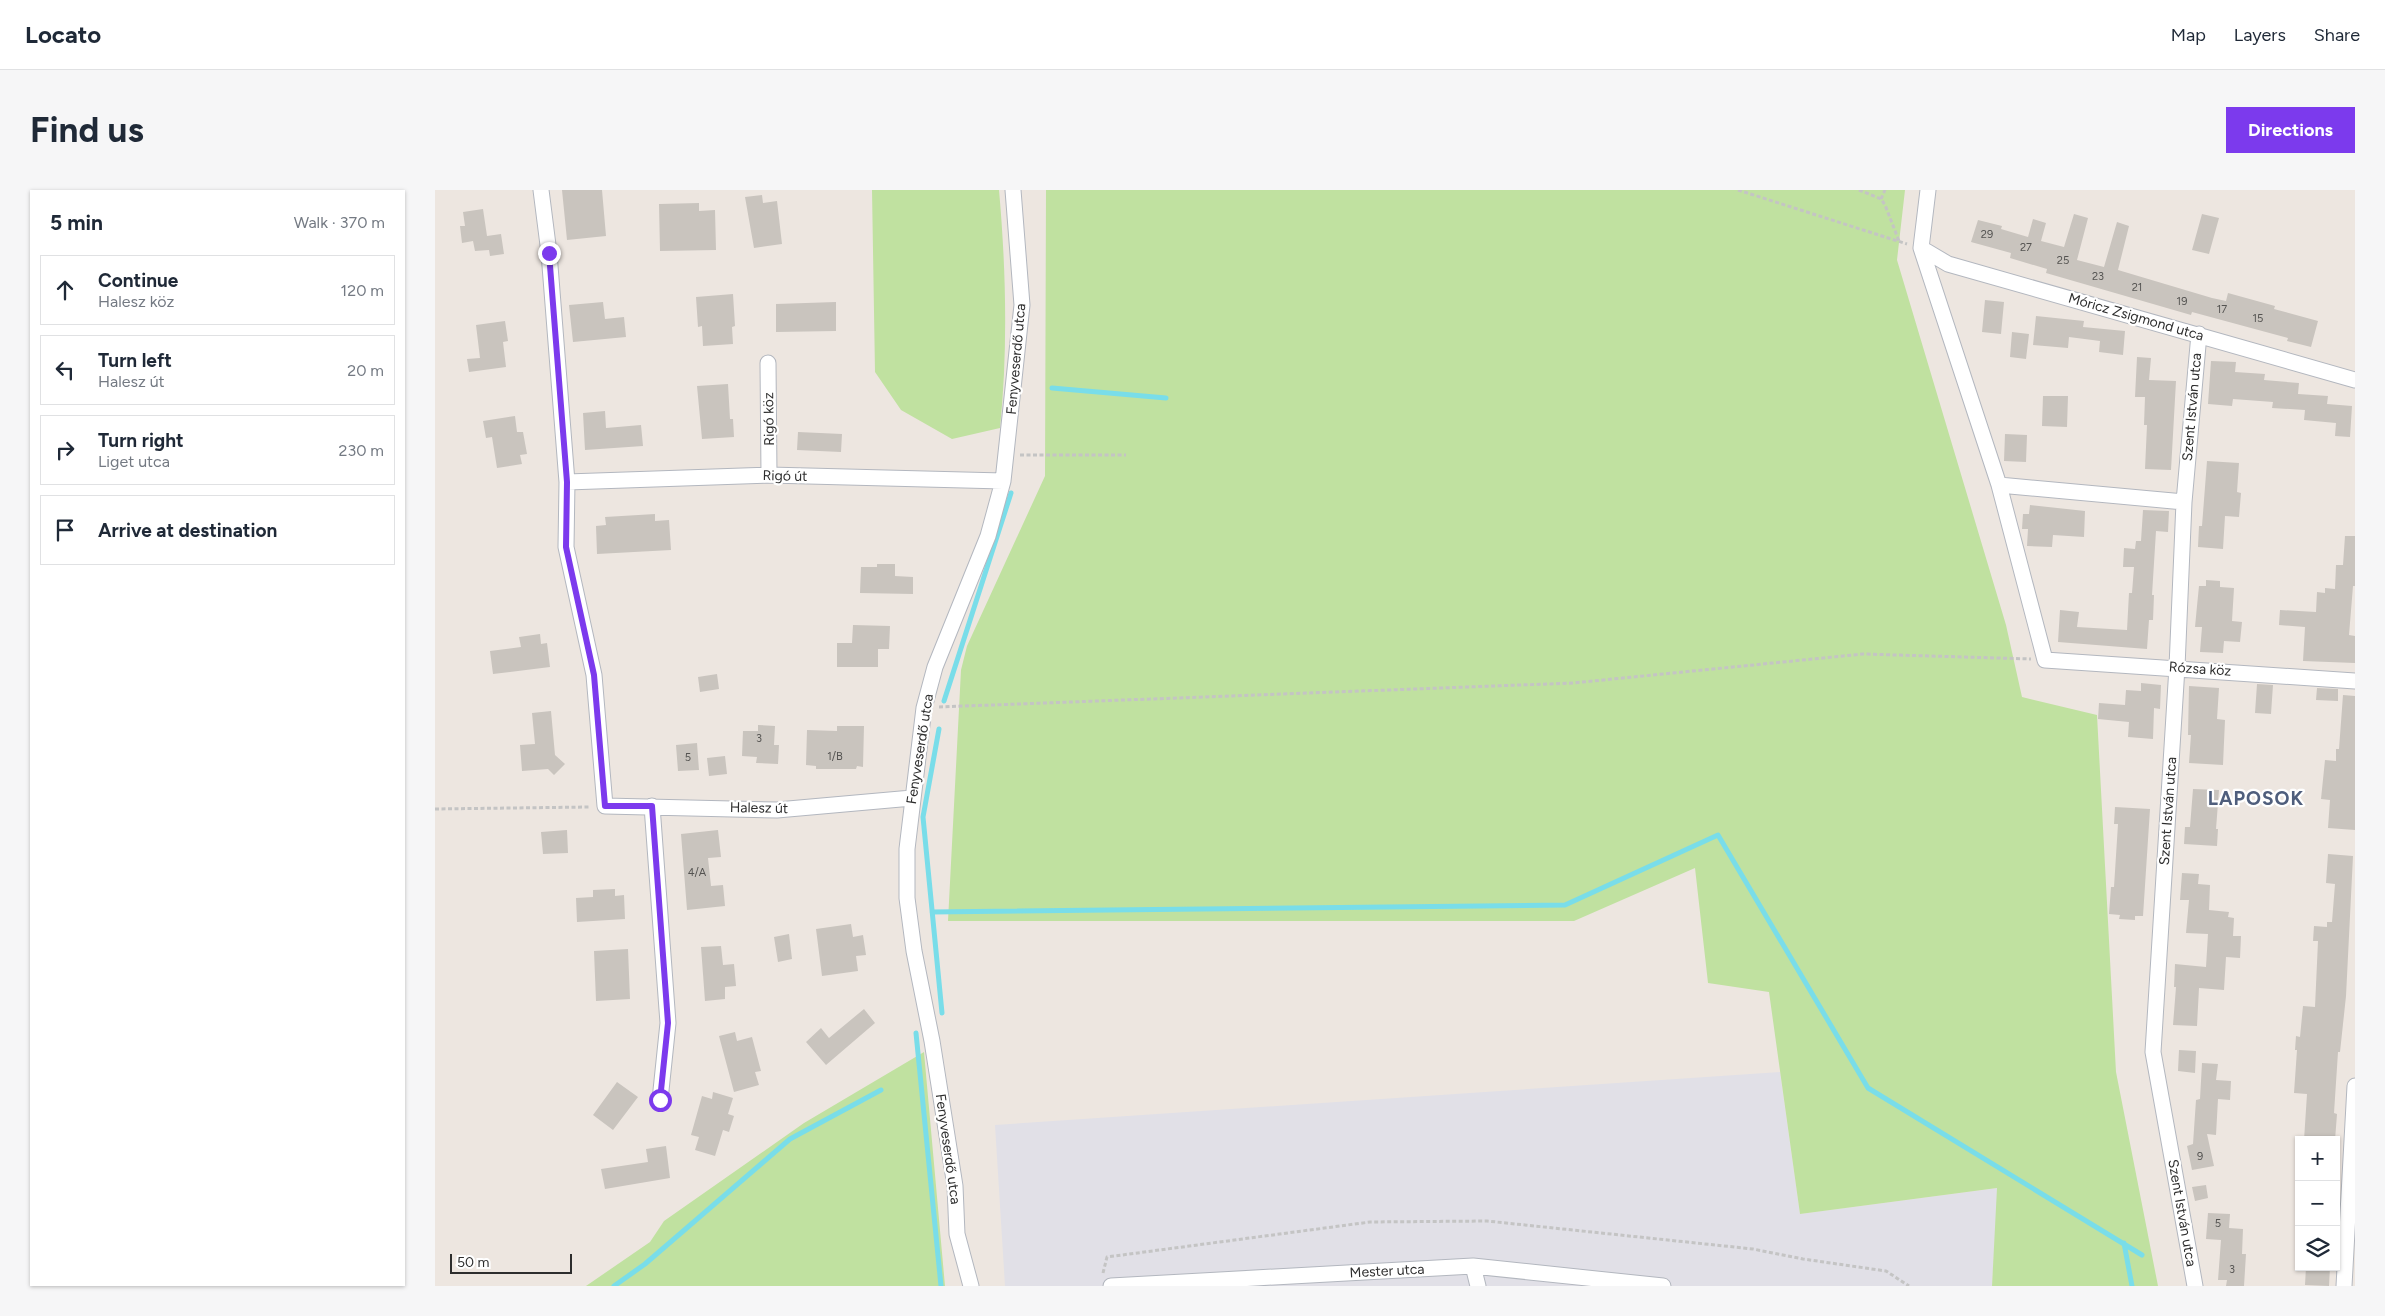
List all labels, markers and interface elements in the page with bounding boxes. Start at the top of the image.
text: Locato [25,20,101,49]
text: Map [2171,24,2206,46]
text: Layers [2234,24,2286,46]
text: Share [2314,24,2360,46]
button: Directions [2226,107,2355,153]
text: Find us [30,109,144,151]
text: 5 min [50,210,103,235]
text: Walk · 370 m [294,213,385,232]
house number: 29 [1981,228,1993,241]
house number: 27 [2020,241,2032,254]
route end [538,242,561,265]
house number: 25 [2057,254,2069,267]
text: Continue [98,269,178,292]
house number: 23 [2092,270,2104,283]
icon: ahead [51,276,79,304]
text: 120 m [341,281,384,300]
house number: 21 [2132,281,2142,294]
street label: Móricz Zsigmond utca [2066,290,2206,344]
text: Halesz köz [98,292,174,311]
house number: 19 [2177,295,2187,308]
street label: Fenyveserdő utca [1003,303,1029,415]
house number: 17 [2217,303,2227,316]
house number: 15 [2253,312,2263,325]
text: Turn left [98,349,172,372]
street label: Szent István utca [2179,352,2205,462]
icon: left [51,356,79,384]
text: 20 m [347,361,384,380]
text: Halesz út [98,372,165,391]
street label: Rigó köz [760,392,778,446]
text: Turn right [98,429,184,452]
icon: right [51,436,79,464]
text: 230 m [339,441,384,460]
text: Liget utca [98,452,170,471]
street label: Rigó út [762,467,808,485]
icon: arrive [51,516,79,544]
text: Arrive at destination [98,519,277,542]
street label: Rózsa köz [2168,658,2232,680]
street label: Fenyveserdő utca [903,693,937,805]
house number: 3 [756,732,762,745]
house number: 1/B [827,750,843,763]
house number: 5 [685,751,691,764]
street label: Szent István utca [2156,756,2180,866]
district label: LAPOSOK [2208,787,2304,810]
street label: Halesz út [730,799,788,817]
house number: 4/A [688,866,707,879]
route start [649,1089,672,1112]
street label: Fenyveserdő utca [932,1093,964,1205]
map controls [2295,1136,2340,1271]
button: + [2295,1136,2340,1181]
house number: 9 [2197,1150,2203,1163]
street label: Szent István utca [2164,1158,2200,1268]
button: − [2295,1181,2340,1226]
house number: 5 [2215,1217,2221,1230]
button: layers [2295,1226,2340,1271]
scale bar [450,1251,573,1274]
text: 50 m [457,1254,489,1271]
street label: Mester utca [1349,1261,1425,1281]
house number: 3 [2229,1263,2235,1276]

